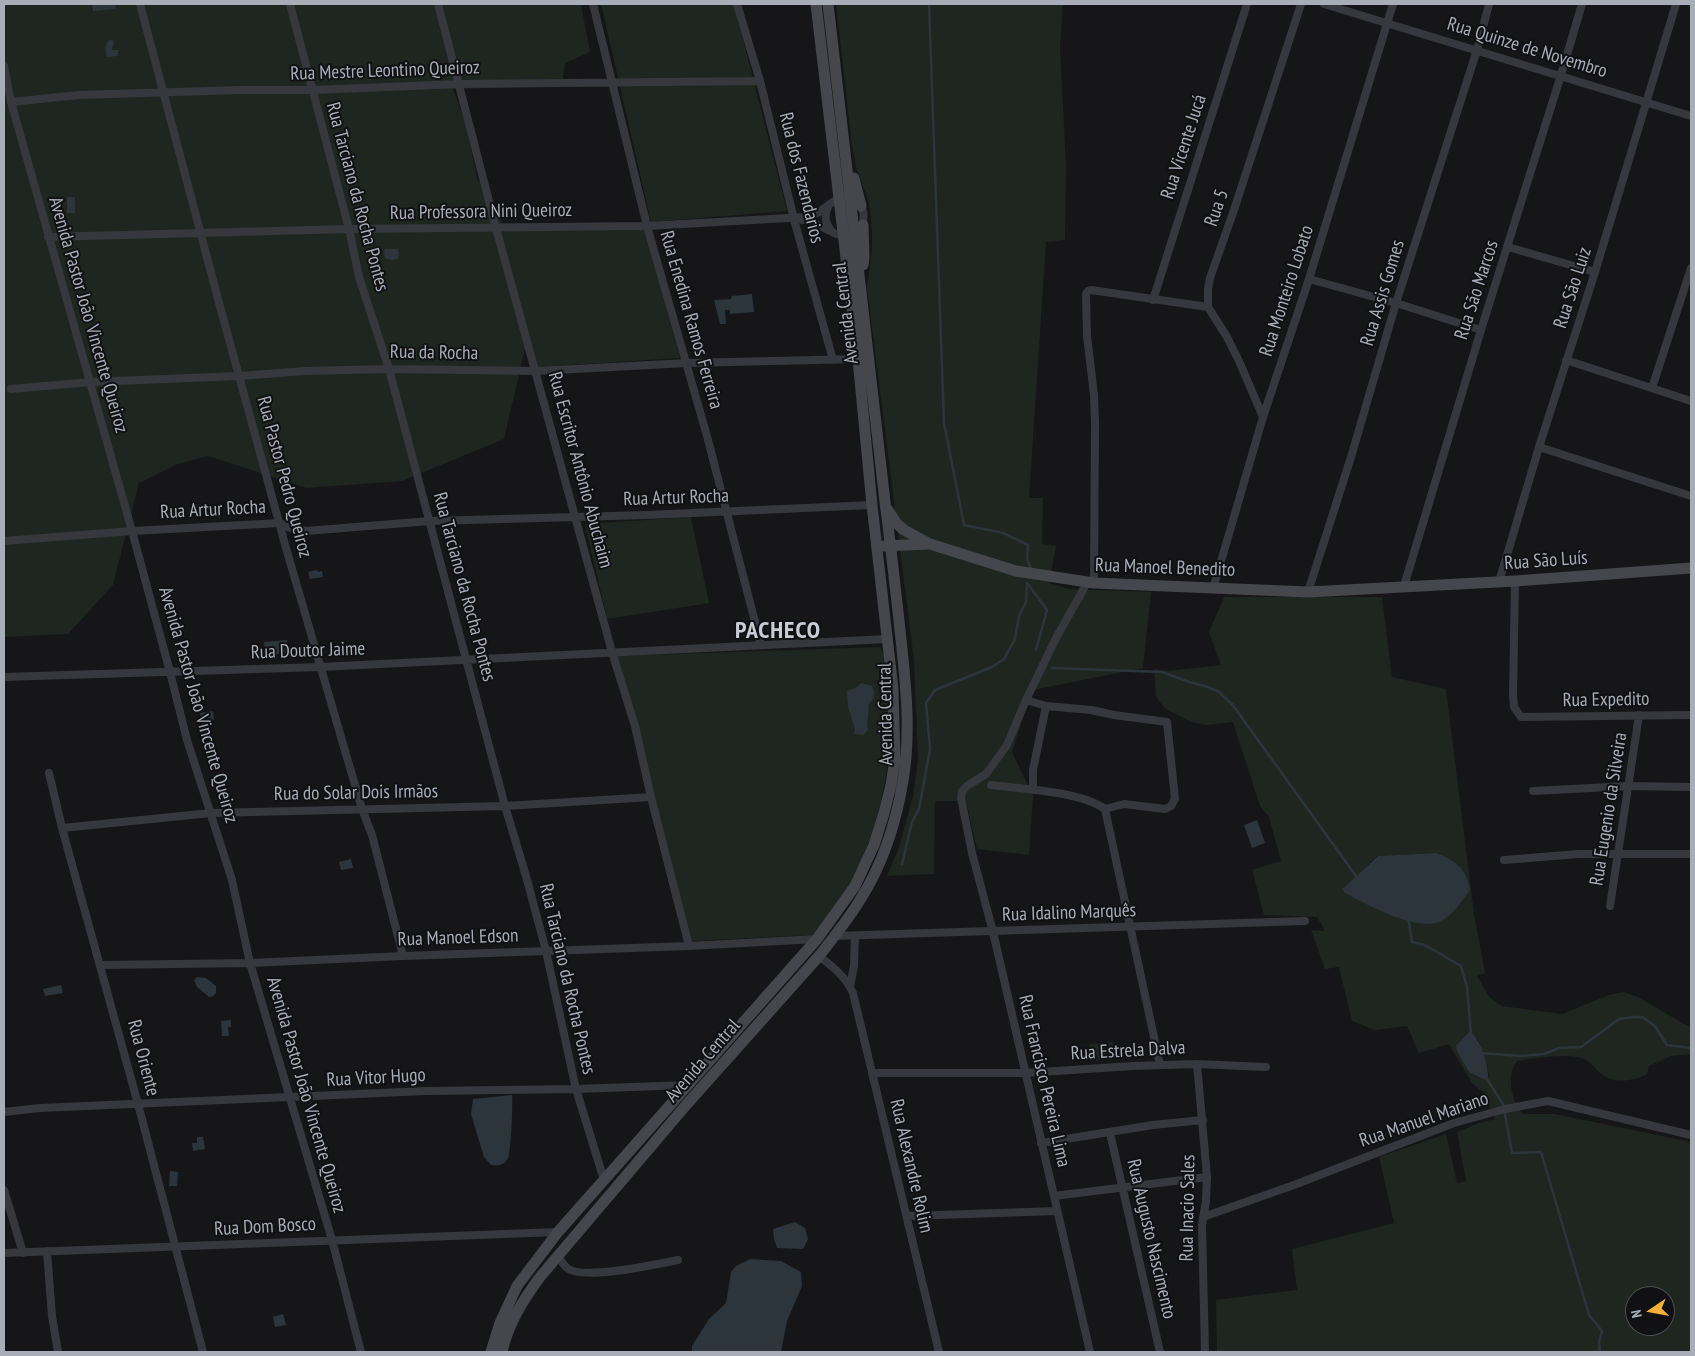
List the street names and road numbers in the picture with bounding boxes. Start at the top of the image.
street label: Rua Quinze de Novembro [1444,13,1610,83]
street label: Rua Mestre Leontino Queiroz [290,56,480,86]
street label: Rua Vicente Jucá [1156,92,1212,202]
street label: Rua Tarciano da Rocha Pontes [321,100,393,294]
street label: Rua dos Fazendarios [774,110,828,246]
street label: Rua 5 [1200,187,1234,229]
street label: Avenida Pastor João Vincente Queiroz [43,194,133,436]
street label: Rua Professora Nini Queiroz [390,199,572,225]
street label: Rua Monteiro Lobato [1255,223,1319,359]
street label: Rua Enedina Ramos Ferreira [655,228,727,412]
street label: Rua Assis Gomes [1356,237,1410,349]
street label: Rua São Marcos [1450,238,1504,342]
street label: Rua São Luiz [1549,245,1597,331]
street label: Avenida Central [828,261,864,365]
street label: Rua da Rocha [390,341,478,365]
street label: Rua Escritor Antônio Abuchaim [543,369,617,571]
street label: Rua Pastor Pedro Queiroz [252,394,316,560]
street label: Rua Artur Rocha [623,485,729,511]
street label: Rua Tarciano da Rocha Pontes [428,490,500,684]
street label: Rua Artur Rocha [160,496,266,524]
street label: Rua São Luís [1504,547,1588,575]
street label: Rua Manoel Benedito [1095,554,1235,582]
street label: Avenida Pastor João Vincente Queiroz [153,584,243,826]
street label: Rua Doutor Jaime [250,638,366,664]
street label: Avenida Central [874,662,898,766]
street label: Rua Expedito [1562,688,1650,712]
street label: Rua Eugenio da Silveira [1586,731,1632,887]
street label: Rua do Solar Dois Irmãos [274,780,438,806]
street label: Rua Tarciano da Rocha Pontes [534,882,600,1076]
street label: Rua Idalino Marquês [1002,899,1136,927]
street label: Rua Manoel Edson [397,924,519,952]
street label: Avenida Pastor João Vincente Queiroz [261,974,351,1216]
street label: Rua Francisco Pereira Lima [1013,993,1075,1169]
street label: Avenida Central [661,1015,745,1107]
street label: Rua Oriente [122,1017,164,1099]
street label: Rua Estrela Dalva [1070,1037,1186,1065]
street label: Rua Vitor Hugo [326,1064,426,1092]
street label: Rua Manuel Mariano [1357,1087,1491,1153]
street label: Rua Alexandre Rolim [885,1097,937,1235]
street label: Rua Inacio Sales [1176,1154,1200,1262]
street label: Rua Augusto Nascimento [1122,1157,1180,1321]
street label: Rua Dom Bosco [214,1213,316,1241]

